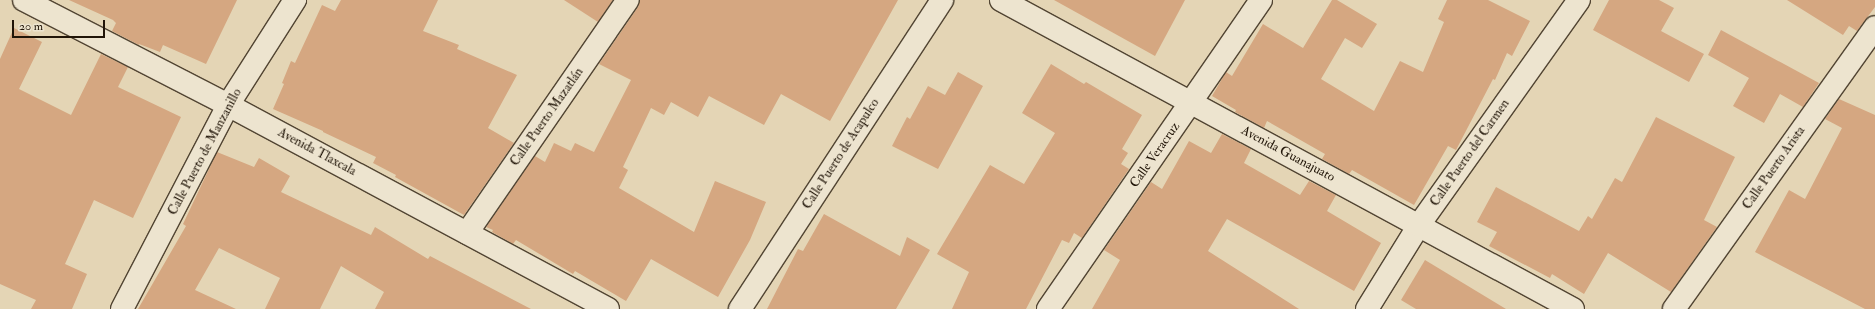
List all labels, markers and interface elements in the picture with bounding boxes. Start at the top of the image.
scale bar [14,12,107,38]
text: 20 m [19,19,43,34]
street label: Calle Puerto Mazatlán [507,65,587,169]
street label: Calle Puerto de Manzanillo [165,86,245,218]
street label: Calle Puerto de Acapulco [799,96,883,212]
street label: Calle Puerto del Carmen [1427,96,1513,210]
street label: Calle Veracruz [1127,119,1183,191]
street label: Avenida Guanajuato [1238,123,1338,185]
street label: Calle Puerto Arista [1740,123,1808,213]
street label: Avenida Tlaxcala [275,125,359,179]

